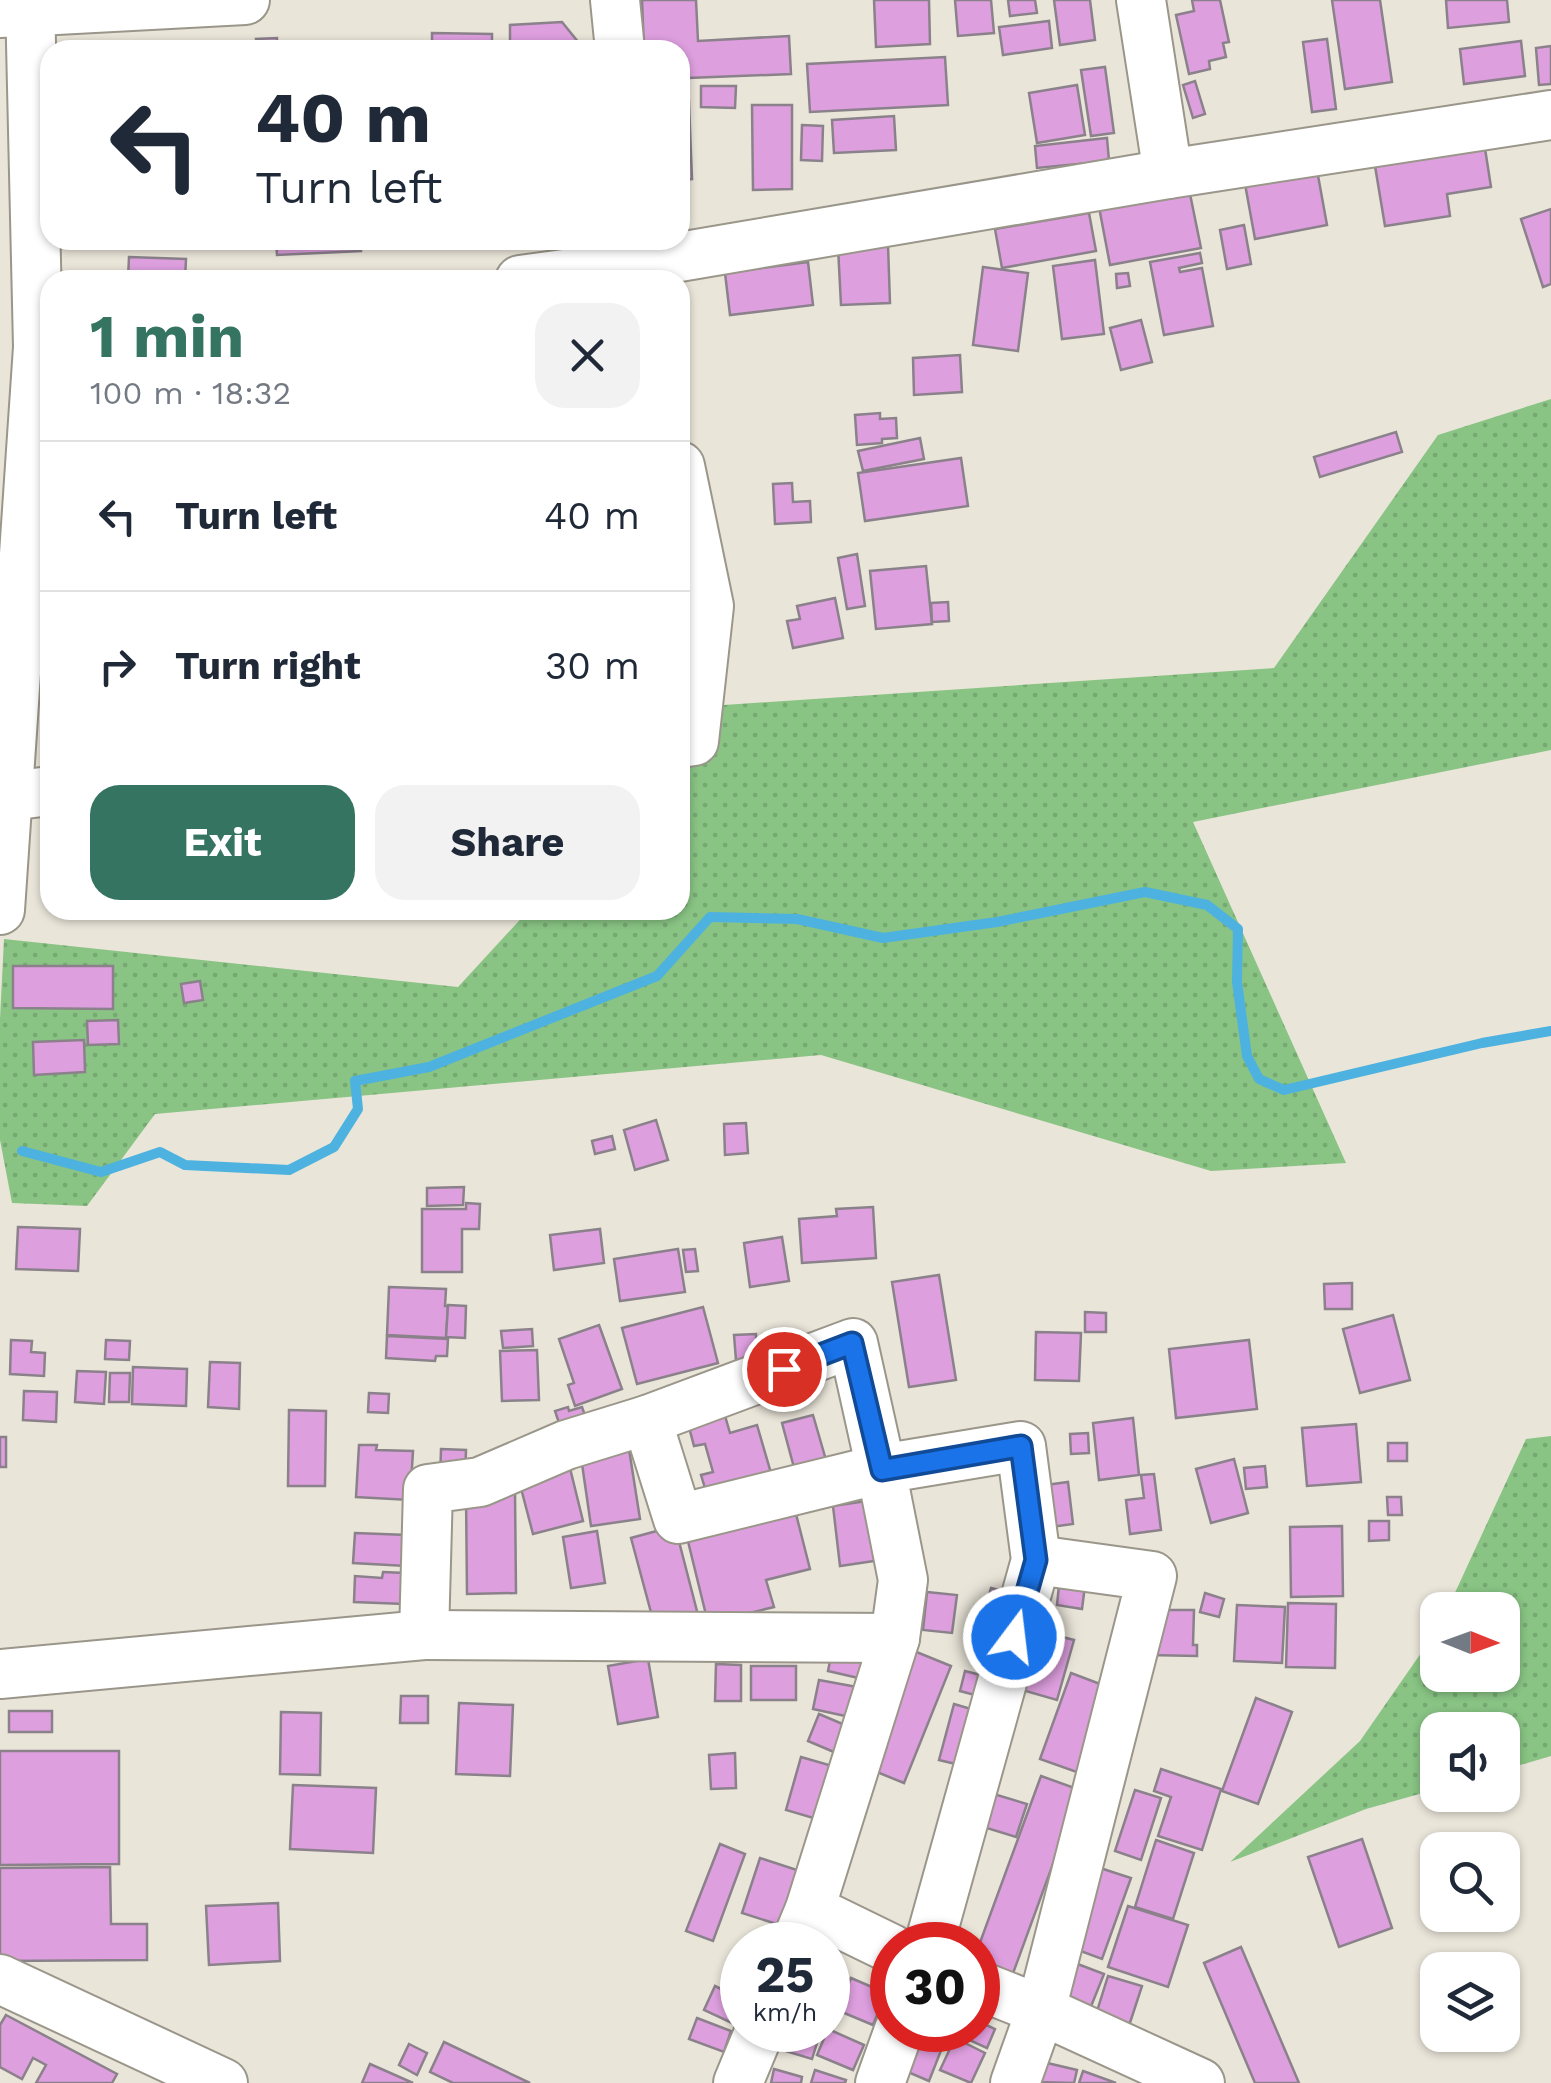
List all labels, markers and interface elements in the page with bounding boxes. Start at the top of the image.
text: 40 m [255,77,431,159]
icon: left [90,80,220,210]
text: Turn left [255,161,442,214]
text: 1 min [90,301,244,372]
button: close [535,303,640,408]
text: 100 m · 18:32 [90,374,291,412]
icon: left [90,489,145,544]
text: Turn left [175,494,337,538]
text: 40 m [544,494,640,538]
icon: right [90,639,145,694]
text: Turn right [175,644,361,688]
text: 30 m [545,644,640,688]
button: Exit [90,785,355,900]
button: Share [375,785,640,900]
pin [742,1327,827,1412]
icon: arrive [757,1342,812,1397]
position arrow [962,1585,1066,1689]
north arrow [1420,1592,1520,1692]
map controls [1420,1592,1520,2052]
button: sound [1420,1712,1520,1812]
button: search [1420,1832,1520,1932]
speed limit sign: 30 [870,1922,1000,2052]
text: 25 [756,1945,814,2004]
button: layers [1420,1952,1520,2052]
text: km/h [753,1998,817,2027]

